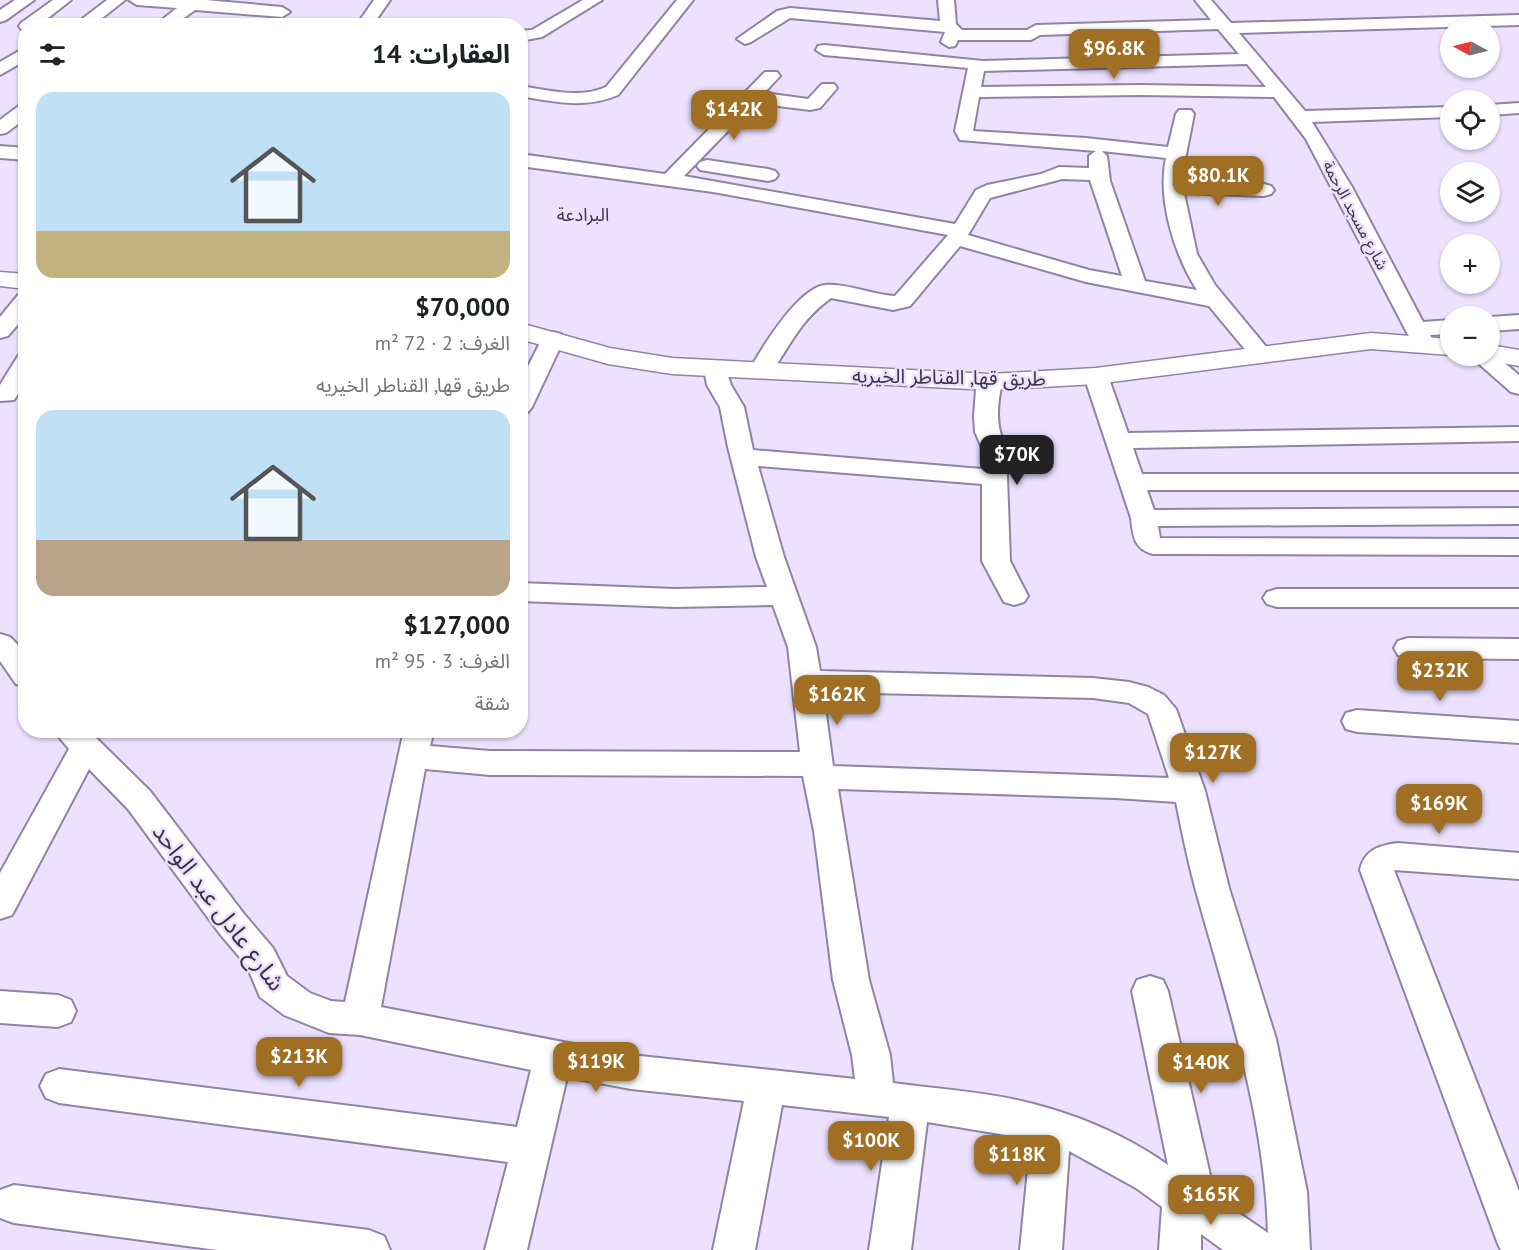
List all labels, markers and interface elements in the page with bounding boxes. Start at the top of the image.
north arrow [1440,18,1500,78]
map controls [1440,18,1500,366]
pin: $96.8K [1065,29,1163,80]
text: $96.8K [1083,35,1145,61]
text: العقارات: 14 [372,37,510,70]
icon: filters [36,38,69,71]
pin: $142K [692,90,776,141]
button: locate [1440,90,1500,150]
text: $142K [705,96,763,122]
icon: home [219,131,327,239]
pin: $80.1K [1169,156,1267,207]
street label: شارع مسجد الرحمة [1316,157,1393,274]
text: $80.1K [1187,162,1249,188]
button: layers [1440,162,1500,222]
district label: البرادعة [557,203,609,226]
button: + [1440,234,1500,294]
text: $70,000 [415,290,510,323]
button: − [1440,306,1500,366]
text: الغرف: 2 · 72 m² [375,330,510,356]
street label: طريق قها, القناطر الخيريه [852,362,1046,392]
text: طريق قها, القناطر الخيريه [316,372,510,398]
pin: $70K [981,435,1053,486]
text: $70K [994,441,1040,467]
icon: home [219,449,327,557]
text: $127,000 [403,608,510,641]
text: الغرف: 3 · 95 m² [375,648,510,674]
pin: $232K [1398,651,1482,702]
text: $232K [1411,657,1469,683]
pin: $162K [795,675,879,726]
text: $162K [808,681,866,707]
text: شقة [475,690,510,716]
pin: $127K [1171,733,1255,784]
text: $127K [1184,739,1242,765]
pin: $169K [1397,784,1481,835]
text: $169K [1410,790,1468,816]
street label: شارع عادل عبد الواحد [144,817,292,998]
pin: $213K [257,1037,341,1088]
pin: $119K [554,1042,638,1093]
text: $213K [270,1043,328,1069]
pin: $140K [1159,1043,1243,1094]
text: $119K [567,1048,625,1074]
text: $140K [1172,1049,1230,1075]
pin: $100K [829,1121,913,1172]
text: $100K [842,1127,900,1153]
pin: $118K [975,1135,1059,1186]
text: $118K [988,1141,1046,1167]
pin: $165K [1169,1175,1253,1226]
text: $165K [1182,1181,1240,1207]

